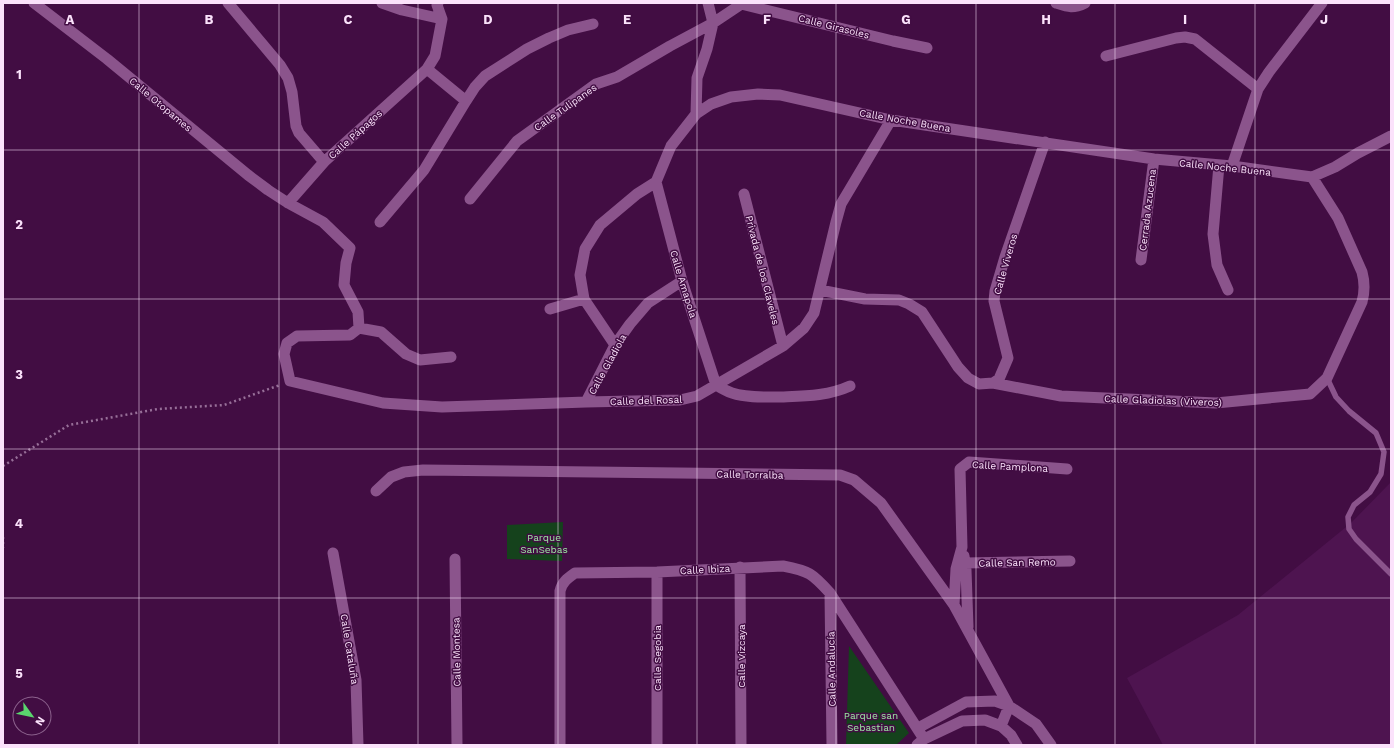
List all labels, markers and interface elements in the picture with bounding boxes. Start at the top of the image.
text: A [66,12,75,27]
text: B [205,12,214,27]
text: C [344,12,353,27]
text: D [483,12,493,27]
text: E [623,12,631,27]
text: F [763,12,771,27]
street label: Calle Girasoles [797,12,870,41]
text: G [901,12,911,27]
text: H [1041,12,1051,27]
text: I [1183,12,1187,27]
text: J [1320,12,1328,27]
text: 1 [16,67,22,82]
street label: Calle Otopames [127,75,194,134]
street label: Calle Tulipanes [532,82,599,133]
street label: Calle Pápagos [326,107,384,161]
street label: Calle Noche Buena [858,107,952,134]
street label: Calle Noche Buena [1178,157,1272,178]
street label: Cerrada Azucena [1137,168,1158,252]
street label: Privada de los Claveles [744,214,781,326]
text: 2 [15,217,23,232]
street label: Calle Viveros [992,232,1019,296]
street label: Calle Amapola [668,249,699,320]
street label: Calle Gladiola [586,332,629,396]
text: 3 [15,367,23,382]
street label: Calle Gladiolas (Viveros) [1104,393,1222,408]
street label: Calle del Rosal [610,394,682,407]
street label: Calle Pamplona [972,459,1049,474]
street label: Calle Torralba [716,468,784,481]
text: 4 [15,516,24,531]
park label: Parque SanSebas [520,532,568,555]
street label: Calle San Remo [978,556,1056,569]
street label: Calle Ibiza [679,563,731,576]
street label: Calle Cataluña [339,613,361,685]
street label: Calle Montesa [450,617,463,687]
street label: Calle Vizcaya [736,624,747,688]
street label: Calle Segobia [652,625,663,691]
street label: Calle Andalucía [825,631,838,707]
text: 5 [15,666,23,681]
north arrow [12,696,52,736]
park label: Parque san Sebastian [844,710,898,733]
text: N [32,714,48,728]

